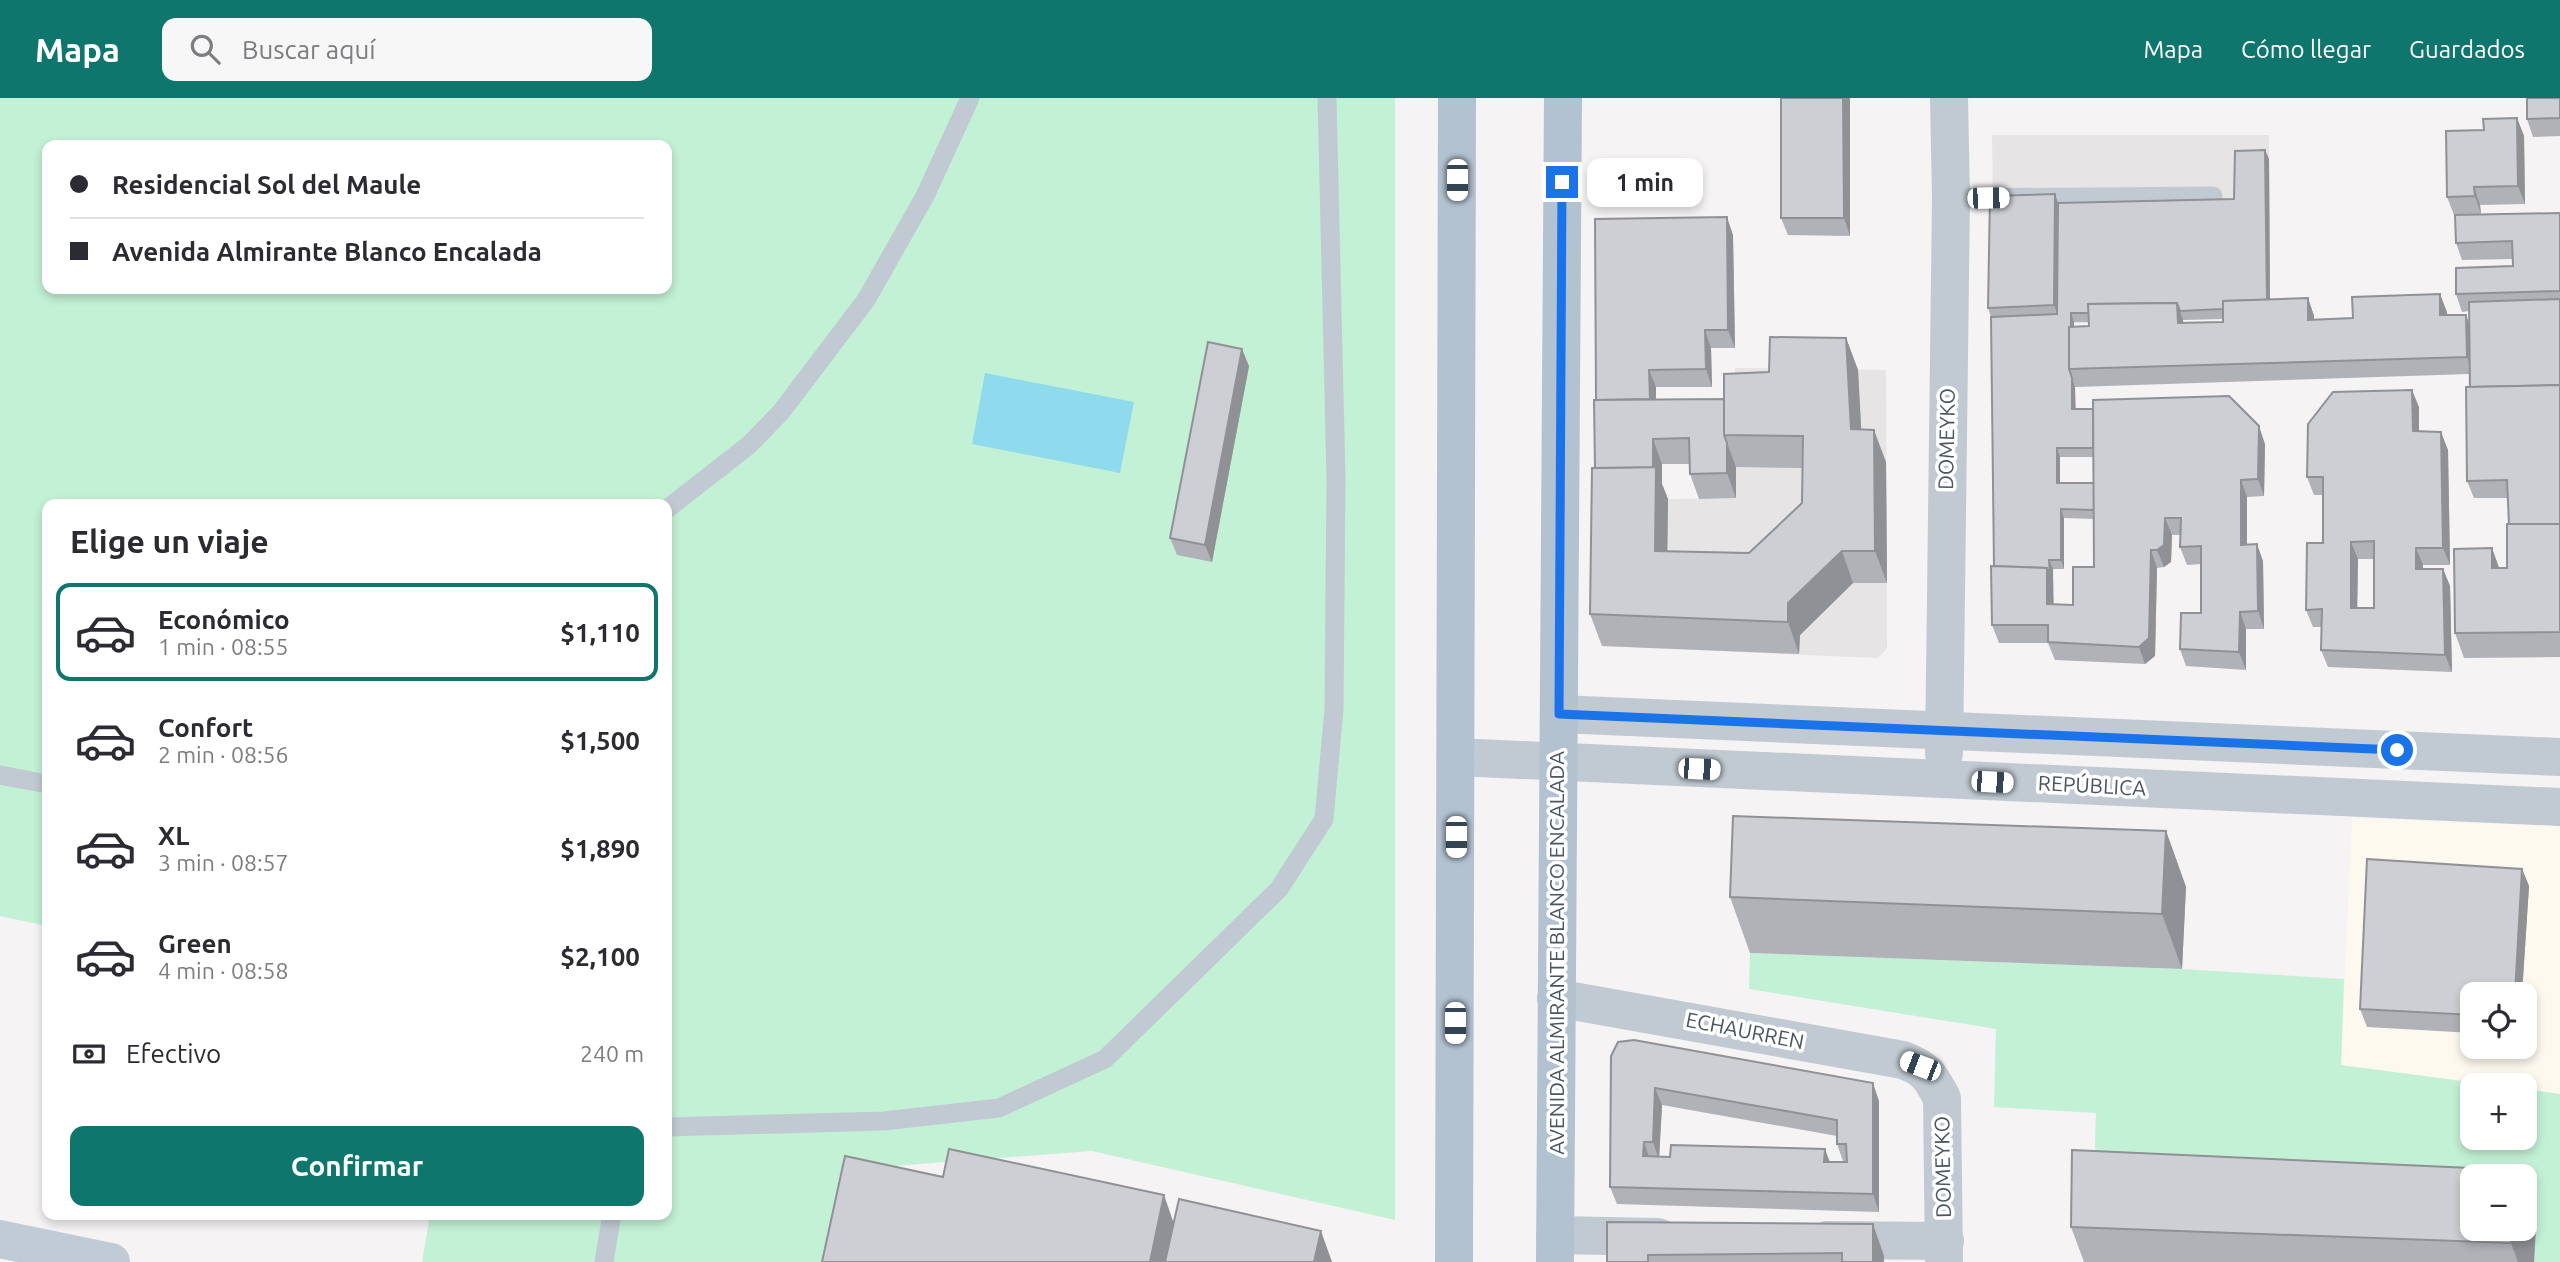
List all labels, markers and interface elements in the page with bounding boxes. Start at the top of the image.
search box [162,18,652,81]
icon: search [186,30,224,68]
text: Mapa [35,31,120,68]
text: Buscar aquí [242,35,376,64]
text: Mapa [2143,36,2203,63]
text: Cómo llegar [2241,36,2371,63]
text: Guardados [2409,36,2525,63]
callout: 1 min [1586,158,1702,206]
car [1447,159,1468,201]
route end [1546,166,1578,198]
text: Residencial Sol del Maule [112,170,421,199]
text: 1 min [1616,170,1674,195]
car [1967,187,2010,209]
text: Avenida Almirante Blanco Encalada [112,237,542,266]
street label: DOMEYKO [1933,388,1959,490]
text: Elige un viaje [70,523,269,559]
icon: car [74,601,137,664]
text: Económico [158,605,290,634]
text: $1,110 [560,618,640,647]
text: 1 min · 08:55 [158,634,289,659]
icon: car [74,709,137,772]
text: Confort [158,713,253,742]
text: $1,500 [560,726,640,755]
route start [2381,734,2413,766]
text: 2 min · 08:56 [158,742,289,767]
street label: AVENIDA ALMIRANTE BLANCO ENCALADA [1544,751,1568,1155]
car [1678,757,1721,781]
car [1971,770,2014,794]
street label: REPÚBLICA [2037,770,2147,800]
car [1446,816,1467,858]
icon: car [74,817,137,880]
text: XL [158,821,189,850]
text: $1,890 [560,834,640,863]
text: 3 min · 08:57 [158,850,289,875]
icon: car [74,925,137,988]
text: Green [158,929,232,958]
text: $2,100 [560,942,640,971]
text: 4 min · 08:58 [158,958,289,983]
map controls [2460,982,2537,1241]
button: locate [2460,982,2537,1059]
car [1445,1002,1466,1044]
street label: ECHAURREN [1684,1007,1806,1053]
icon: cash [70,1035,108,1073]
text: Efectivo [126,1039,221,1068]
text: 240 m [580,1041,644,1066]
car [1897,1049,1944,1083]
button: + [2460,1073,2537,1150]
street label: DOMEYKO [1929,1116,1955,1218]
button: Confirmar [70,1126,644,1206]
button: − [2460,1164,2537,1241]

